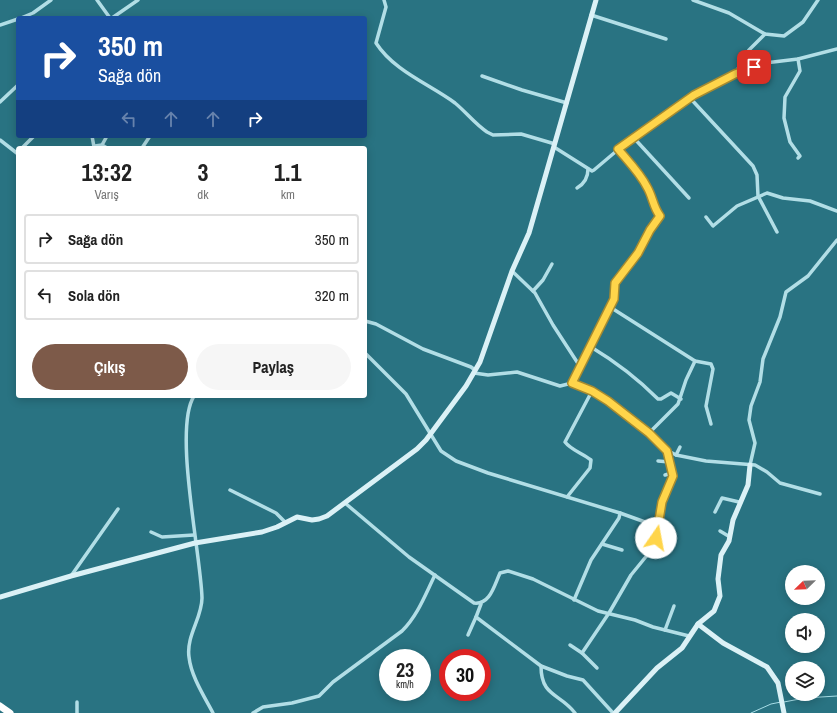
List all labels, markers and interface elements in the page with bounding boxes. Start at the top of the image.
text: 350 m [98,27,163,65]
icon: right [32,32,84,84]
pin [737,50,771,84]
icon: arrive [743,56,765,78]
text: Sağa dön [98,63,161,88]
icon: left [118,108,140,130]
icon: ahead [160,108,182,130]
icon: ahead [202,108,224,130]
icon: right [244,108,266,130]
text: 13:32 [82,156,132,188]
text: 3 [197,156,208,188]
text: 1.1 [274,156,301,188]
text: Varış [95,186,119,203]
text: dk [197,186,209,203]
text: km [281,186,295,203]
icon: right [34,228,56,250]
text: Sağa dön [68,229,123,250]
text: 350 m [315,229,349,250]
icon: left [34,284,56,306]
text: Sola dön [68,285,120,306]
text: 320 m [315,285,349,306]
button: Çıkış [32,344,188,390]
button: Paylaş [196,344,351,390]
position arrow [635,517,677,559]
north arrow [785,565,825,605]
map controls [785,565,825,701]
button: sound [785,613,825,653]
speed limit sign: 30 [439,649,491,701]
text: 23 [396,656,414,683]
button: layers [785,661,825,701]
text: km/h [396,678,414,691]

